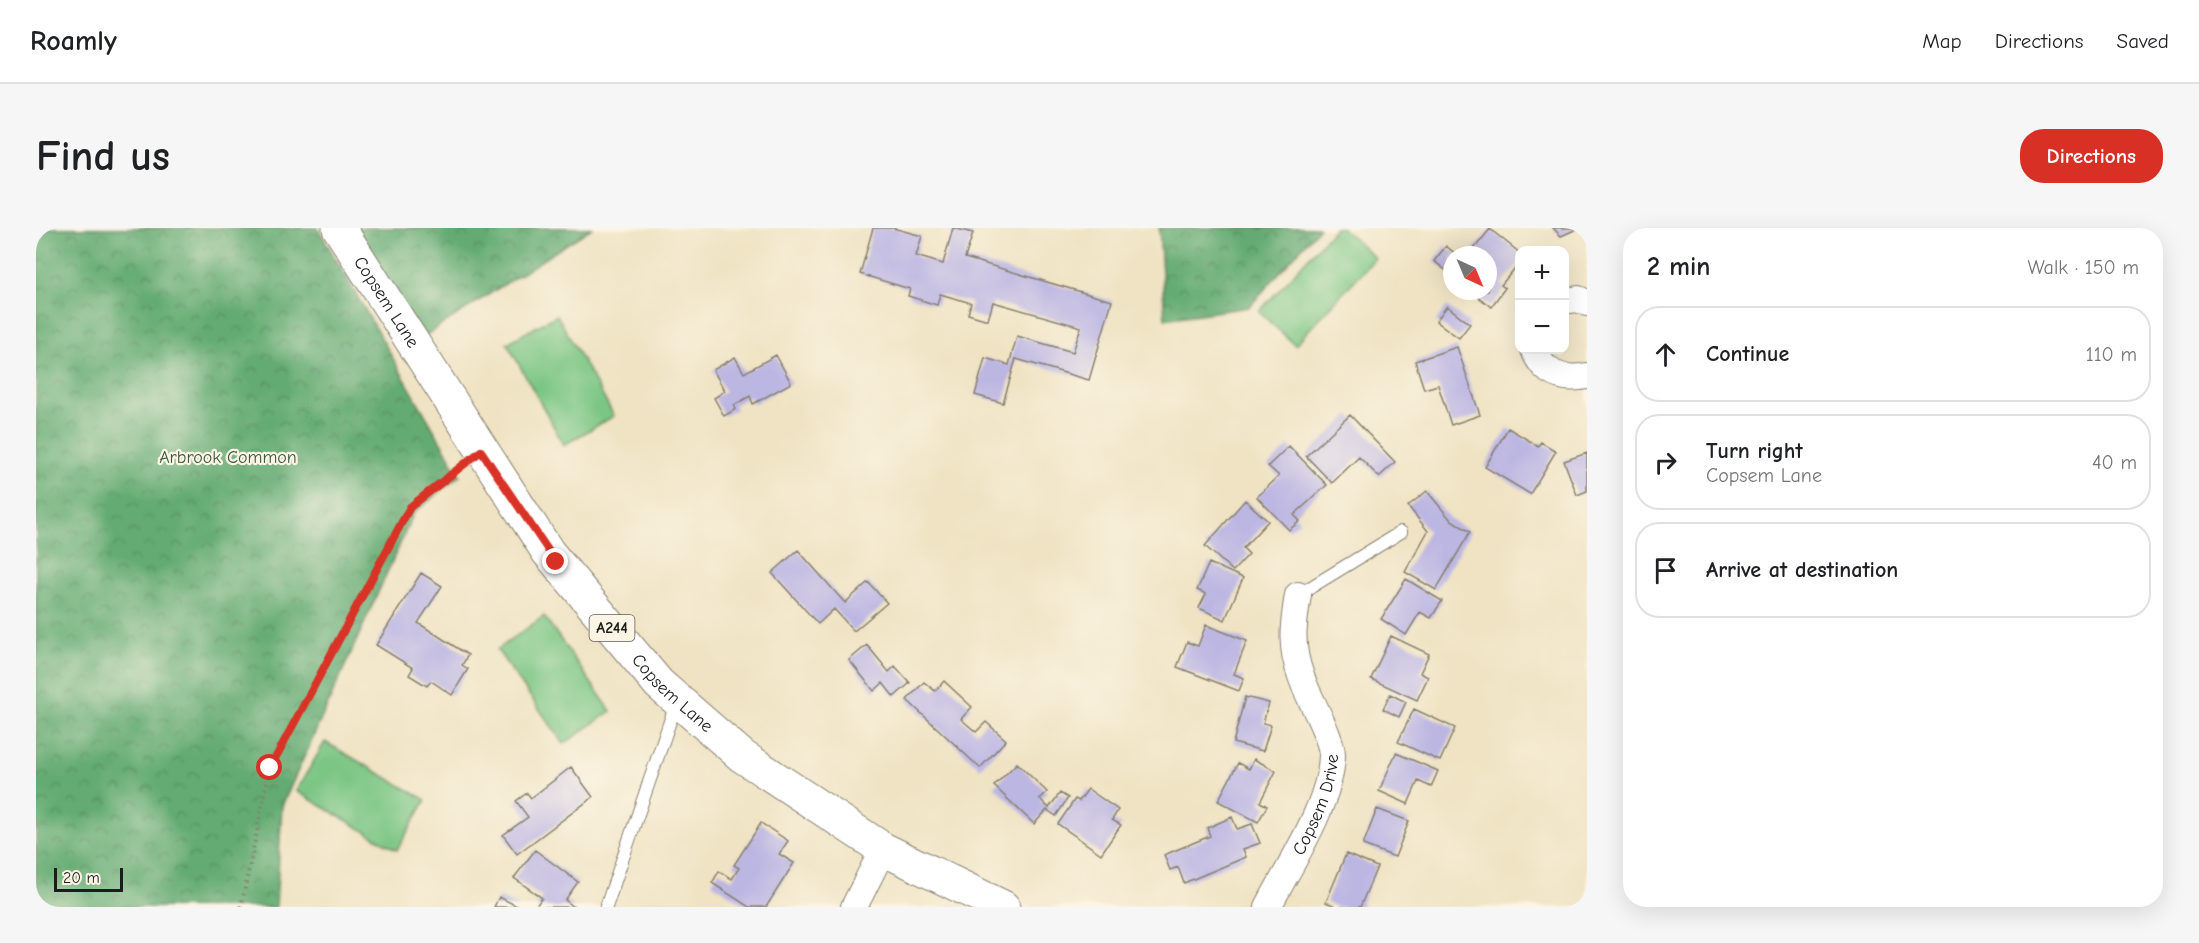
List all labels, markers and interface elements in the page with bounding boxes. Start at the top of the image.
text: Roamly [30,25,117,57]
text: Map [1922,29,1962,53]
text: Directions [1995,29,2084,53]
text: Saved [2117,29,2169,53]
button: Directions [2020,129,2163,183]
text: Find us [36,132,170,181]
north arrow [1443,246,1497,300]
map controls [1515,246,1569,354]
button: + [1515,246,1569,300]
street label: Copsem Lane [350,252,424,352]
text: 2 min [1647,252,1710,282]
text: Walk · 150 m [2028,256,2139,279]
button: − [1515,300,1569,354]
icon: ahead [1649,338,1682,371]
text: Continue [1706,341,1789,367]
text: 110 m [2086,343,2137,366]
text: Turn right [1706,438,1803,464]
icon: right [1649,446,1682,479]
park label: Arbrook Common [159,447,297,468]
text: 40 m [2092,451,2137,474]
text: Copsem Lane [1706,464,1822,487]
route end [542,548,568,574]
icon: arrive [1649,554,1682,587]
text: Arrive at destination [1706,557,1898,583]
road number: A244 [590,615,634,641]
street label: Copsem Lane [628,650,717,737]
street label: Copsem Drive [1288,753,1343,859]
route start [256,754,282,780]
scale bar [54,865,123,892]
text: 20 m [63,869,100,887]

